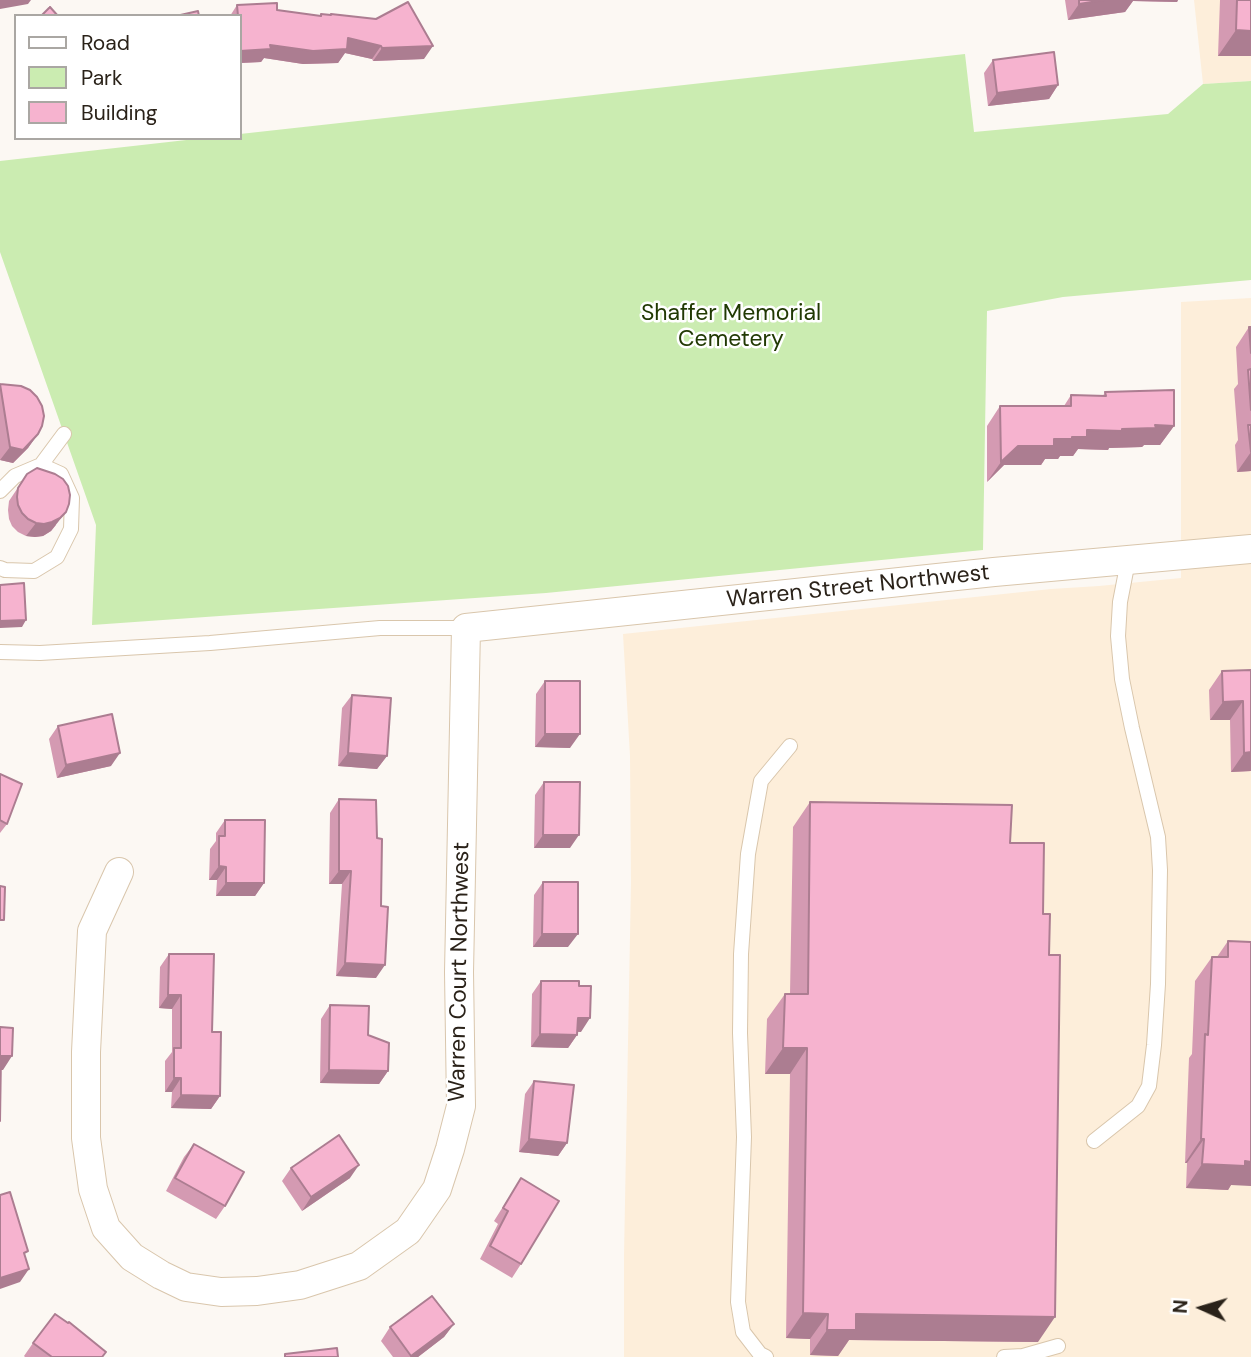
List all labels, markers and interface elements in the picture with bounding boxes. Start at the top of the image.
legend [14,14,242,140]
text: Road [81,29,130,57]
text: Park [81,64,122,92]
text: Building [81,99,157,127]
park label: Shaffer Memorial Cemetery [641,300,821,354]
street label: Warren Street Northwest [725,559,991,615]
street label: Warren Court Northwest [444,842,476,1102]
north arrow [1167,1273,1237,1343]
text: N [1168,1299,1194,1314]

